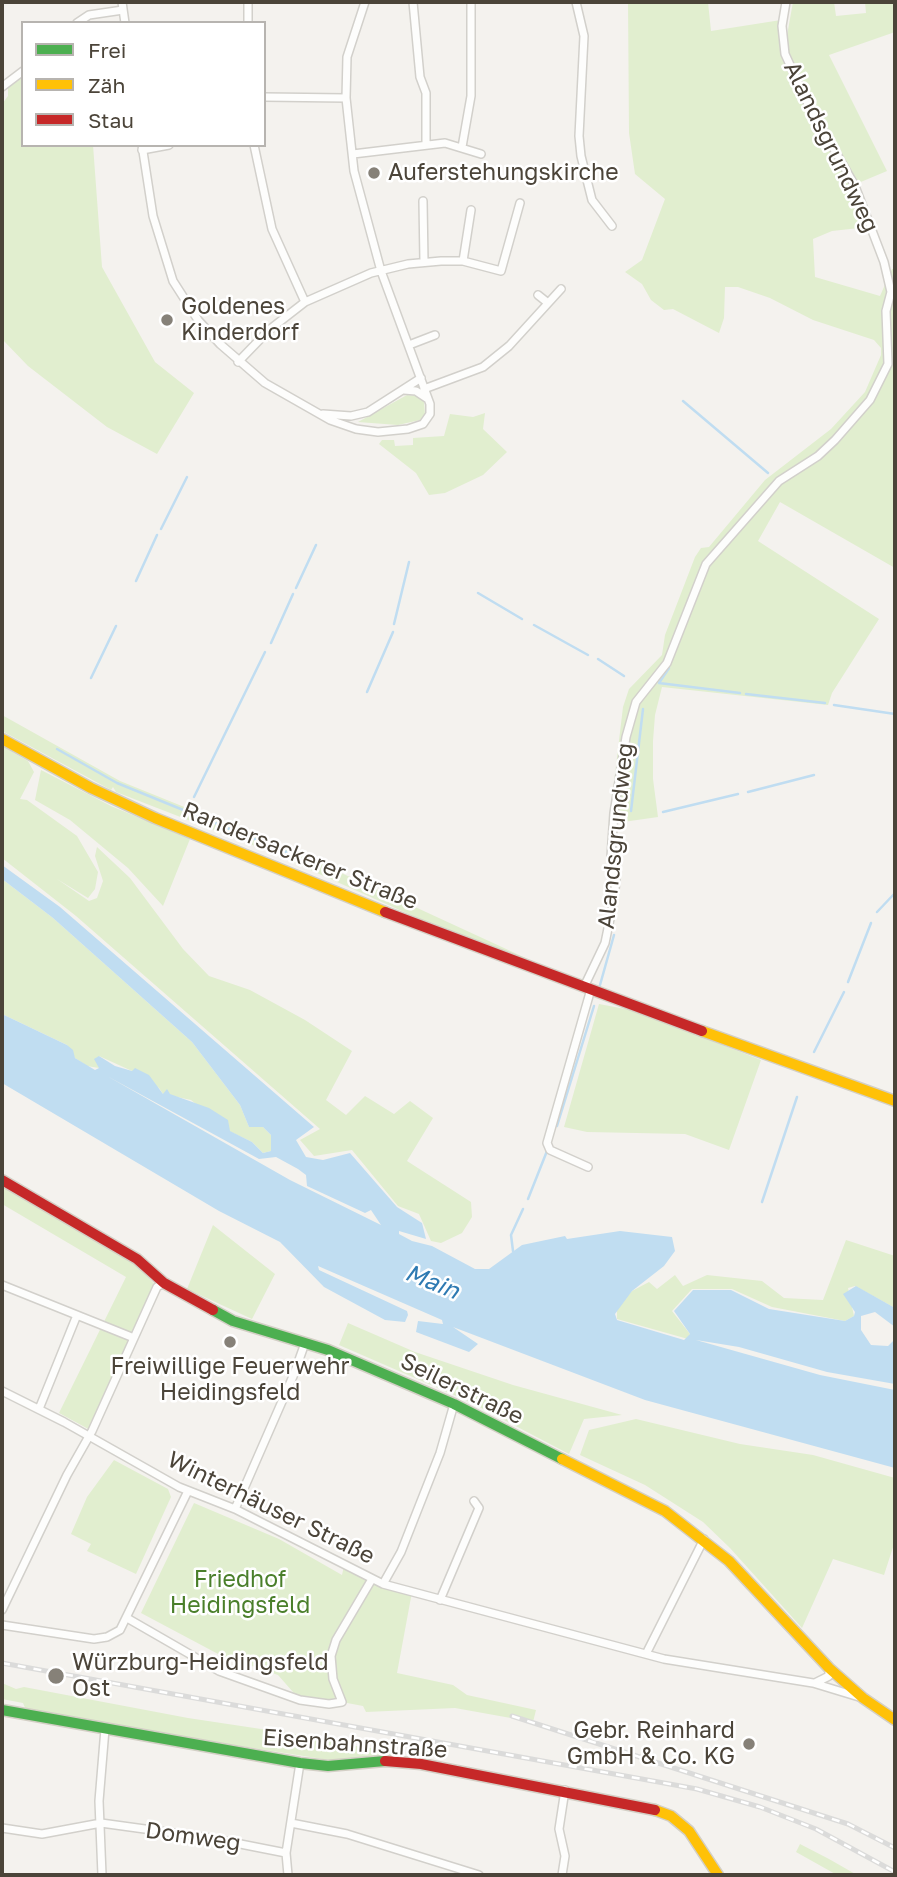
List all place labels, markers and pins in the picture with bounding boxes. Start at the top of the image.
place label: Auferstehungskirche [388,159,619,187]
marker: Auferstehungskirche [366,165,382,181]
place label: Goldenes Kinderdorf [181,293,299,347]
marker: Goldenes Kinderdorf [159,312,175,328]
marker: Freiwillige Feuerwehr Heidingsfeld [222,1334,238,1350]
place label: Freiwillige Feuerwehr Heidingsfeld [110,1353,350,1407]
place label: Würzburg-Heidingsfeld Ost [72,1649,329,1703]
marker: Würzburg-Heidingsfeld Ost [46,1666,66,1686]
place label: Gebr. Reinhard GmbH & Co. KG [567,1717,735,1771]
marker: Gebr. Reinhard GmbH & Co. KG [741,1736,757,1752]

